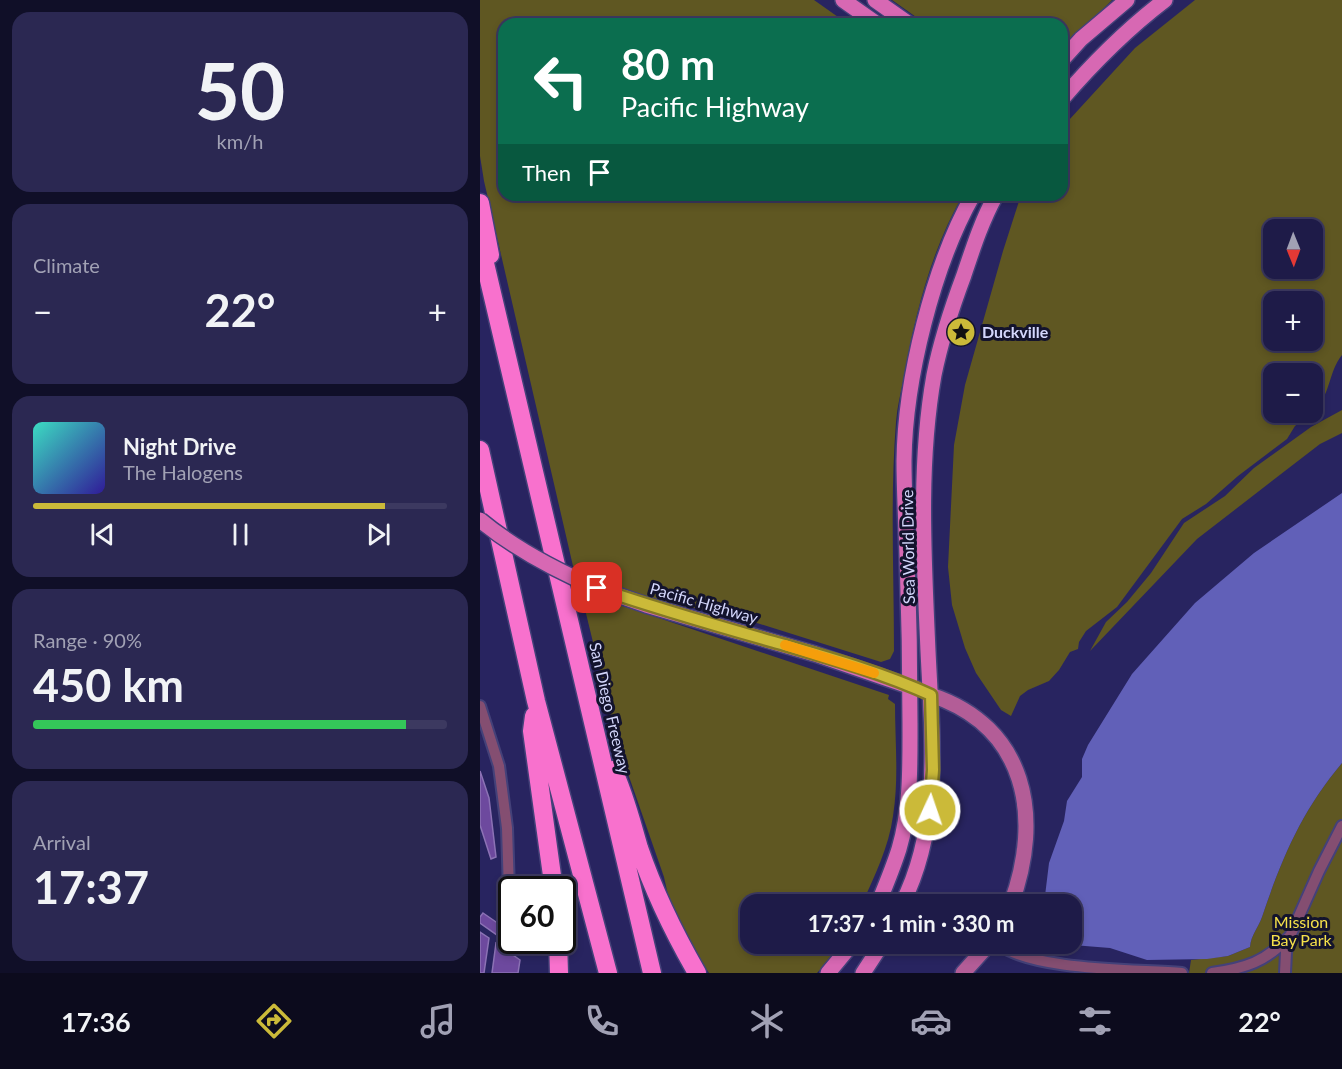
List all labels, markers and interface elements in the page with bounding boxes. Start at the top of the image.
text: 80 m [621,39,715,89]
icon: left [522,42,600,120]
text: 50 [195,43,285,137]
text: Pacific Highway [621,90,809,123]
text: km/h [217,129,263,153]
icon: arrive [583,156,616,189]
text: Then [522,159,571,186]
north arrow [1263,219,1323,279]
map controls [1263,219,1323,423]
text: Climate [33,253,100,277]
text: 22° [205,283,275,337]
text: − [33,291,52,331]
text: + [428,291,447,331]
button: + [1263,291,1323,351]
place icon: Duckville [945,316,977,348]
place label: Duckville [982,322,1049,341]
button: − [1263,363,1323,423]
text: Night Drive [123,433,236,460]
text: The Halogens [123,460,243,484]
street label: Sea World Drive [897,490,918,604]
icon: previous [86,518,119,551]
icon: pause [224,518,257,551]
icon: next [362,518,395,551]
pin [571,562,622,613]
icon: arrive [580,571,613,604]
street label: Pacific Highway [648,578,761,627]
text: Range · 90% [33,628,142,652]
street label: San Diego Freeway [586,640,635,776]
text: 450 km [33,658,184,712]
position arrow [898,778,962,842]
text: Arrival [33,830,91,854]
text: 17:37 [33,860,149,914]
speed limit sign: 60 [498,876,576,954]
text: 17:37 · 1 min · 330 m [808,910,1014,937]
park label: Mission Bay Park [1270,912,1332,949]
icon: directions [253,1000,295,1042]
icon: music [417,1000,459,1042]
icon: phone [581,1000,623,1042]
icon: climate [746,1000,788,1042]
icon: car [910,1000,952,1042]
icon: filters [1074,1000,1116,1042]
text: 17:36 [61,1005,131,1038]
text: 22° [1238,1005,1281,1038]

